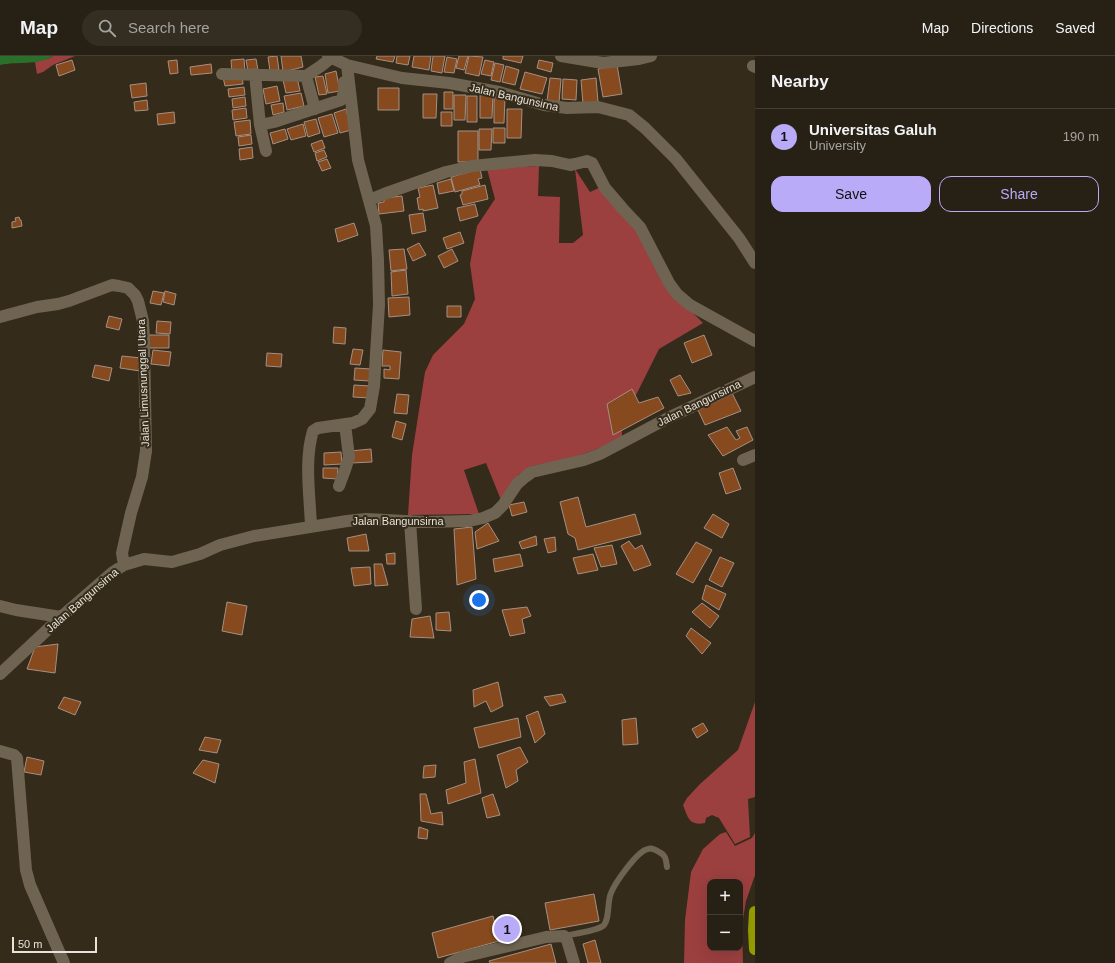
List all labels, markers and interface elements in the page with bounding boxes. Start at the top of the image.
search box [82,10,362,46]
text: Map [20,17,58,38]
icon: search [96,17,118,39]
text: Search here [128,19,210,36]
text: Map [922,20,949,36]
text: Directions [971,20,1033,36]
text: Saved [1055,20,1095,36]
text: Nearby [771,72,829,91]
street label: Jalan Bangunsirna [468,81,561,113]
text: Universitas Galuh [809,121,937,138]
text: 1 [780,129,788,144]
text: 190 m [1063,129,1099,144]
text: University [809,138,866,153]
button: Save [771,176,931,212]
button: Share [939,176,1099,212]
street label: Jalan Limusnunggal Utara [135,318,151,447]
street label: Jalan Bangunsirna [655,377,743,428]
street label: Jalan Bangunsirna [352,515,444,527]
street label: Jalan Bangunsirna [44,565,121,634]
your location [469,590,489,610]
map controls [707,879,743,951]
button: + [707,879,743,915]
pin: 1 [494,914,520,944]
button: − [707,915,743,951]
scale bar [12,935,97,954]
text: 50 m [18,938,42,950]

